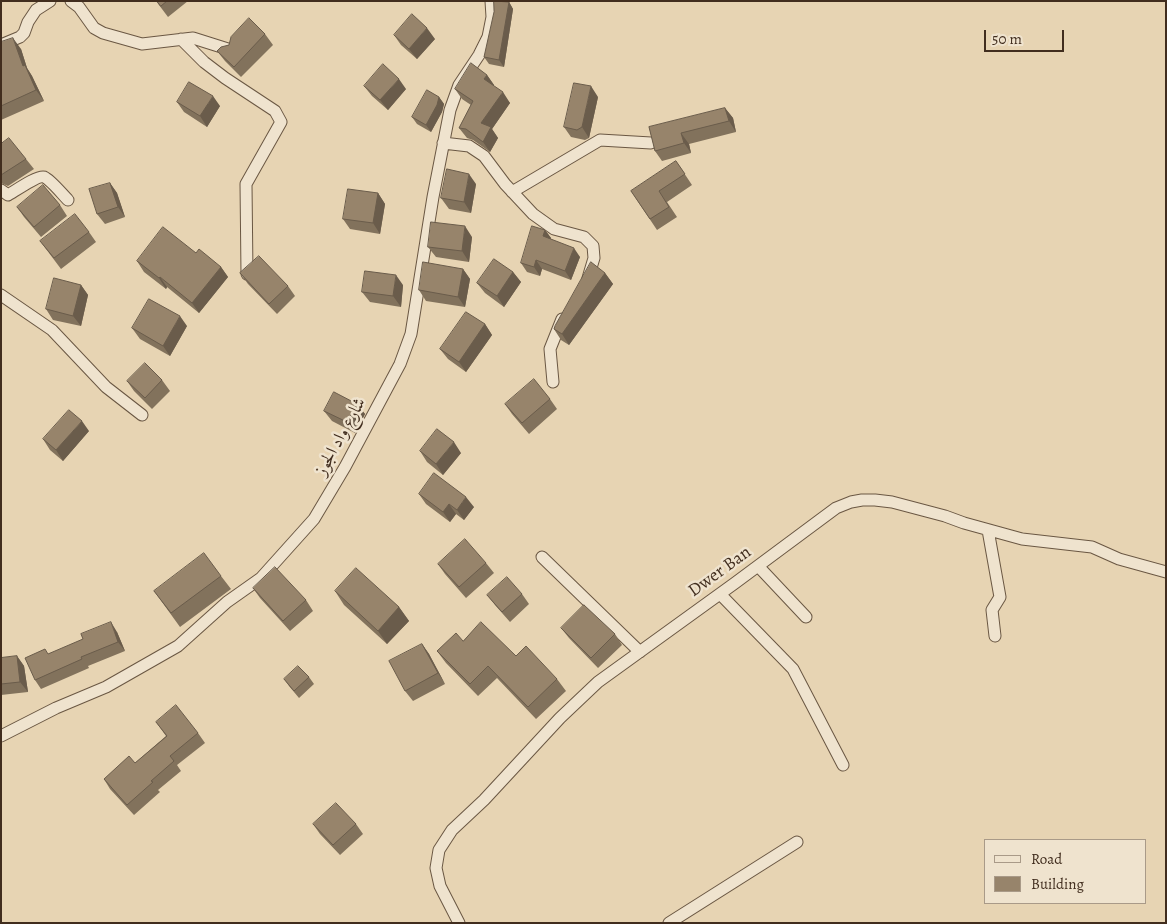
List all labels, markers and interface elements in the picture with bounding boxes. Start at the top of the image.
scale bar [987,20,1067,52]
text: 50 m [992,29,1022,49]
street label: شارع واد الجوز [311,394,371,480]
street label: Dwer Ban [684,542,756,602]
legend [984,839,1147,904]
text: Road [1031,849,1062,869]
text: Building [1031,874,1084,894]

